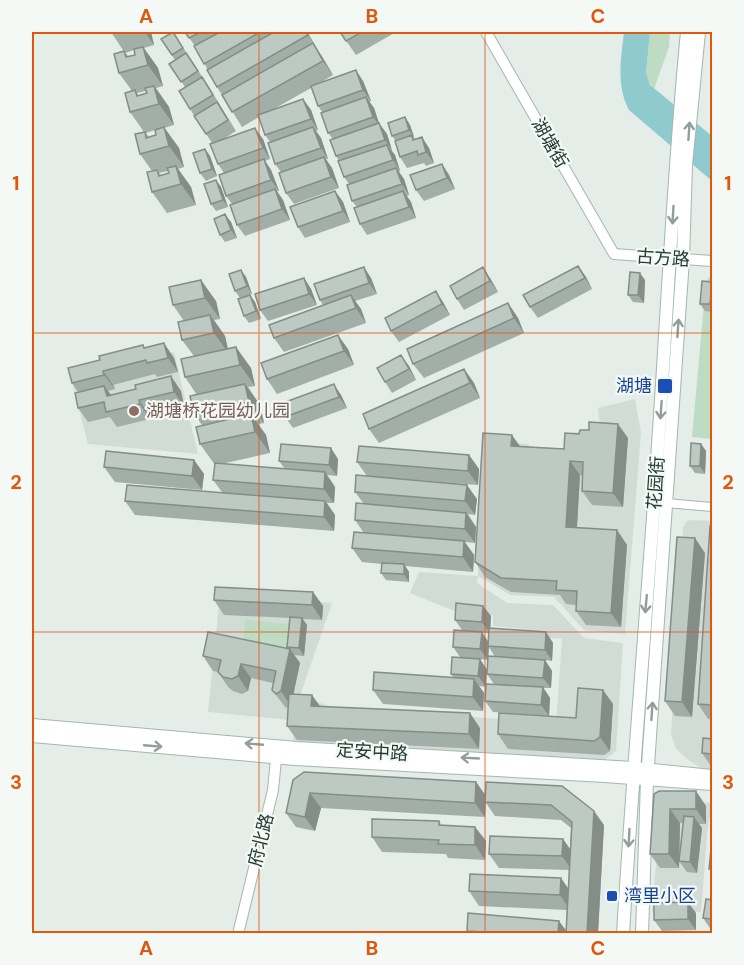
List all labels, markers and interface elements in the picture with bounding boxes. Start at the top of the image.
text: A [139,3,153,29]
text: B [366,3,378,29]
text: C [591,3,605,29]
street label: 湖塘街 [526,114,574,172]
one-way arrow [684,122,695,142]
text: 1 [12,170,20,196]
text: 1 [724,170,732,196]
one-way arrow [668,205,679,225]
street label: 古方路 [635,244,691,272]
one-way arrow [673,318,684,338]
place label: 湖塘 [616,374,652,398]
marker: 湖塘 [656,377,674,395]
place label: 湖塘桥花园幼儿园 [146,399,290,423]
one-way arrow [655,400,666,419]
marker: 湖塘桥花园幼儿园 [127,404,141,418]
street label: 花园街 [642,455,670,511]
text: 2 [10,469,22,495]
text: 2 [722,469,734,495]
one-way arrow [640,594,651,614]
one-way arrow [646,701,657,721]
one-way arrow [245,738,265,749]
street label: 定安中路 [335,738,409,766]
one-way arrow [142,741,162,752]
one-way arrow [460,753,480,764]
text: 3 [10,769,22,795]
text: 3 [722,769,734,795]
street label: 府北路 [243,811,279,869]
one-way arrow [623,827,634,847]
place label: 湾里小区 [624,884,696,908]
marker: 湾里小区 [605,889,619,903]
text: A [139,935,153,961]
text: B [366,935,378,961]
text: C [591,935,605,961]

